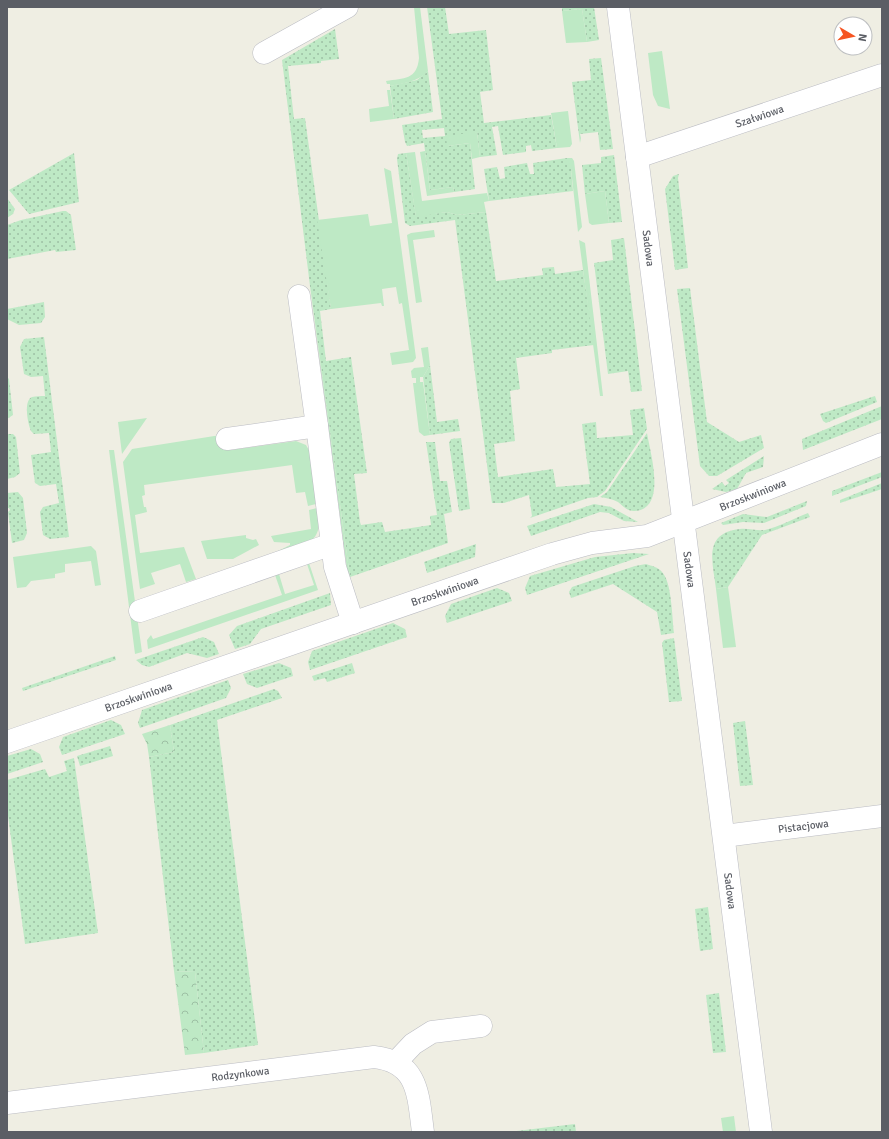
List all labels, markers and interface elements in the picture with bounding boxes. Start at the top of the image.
north arrow [833,16,873,56]
text: N [855,33,869,42]
street label: Szałwiowa [733,102,786,131]
street label: Sadowa [639,229,657,267]
street label: Brzoskwiniowa [718,476,789,514]
street label: Sadowa [680,551,698,589]
street label: Brzoskwiniowa [409,574,481,609]
street label: Brzoskwiniowa [103,679,174,715]
street label: Pistacjowa [777,817,830,836]
street label: Sadowa [721,872,739,910]
street label: Rodzynkowa [210,1064,270,1084]

